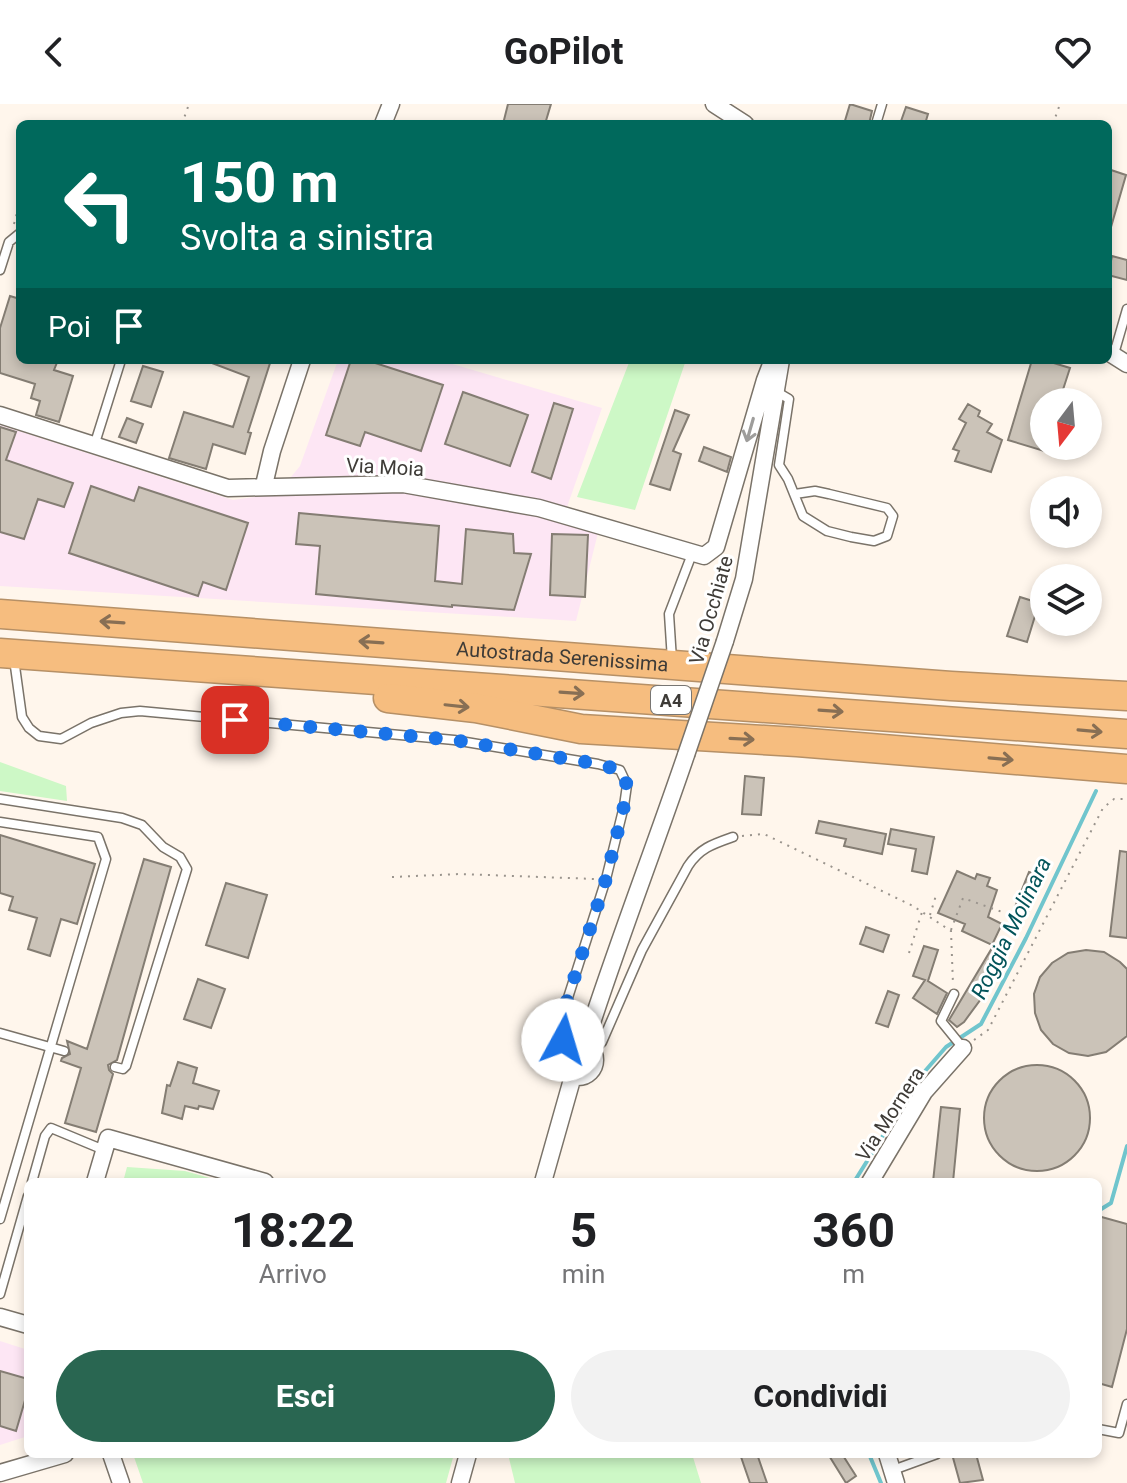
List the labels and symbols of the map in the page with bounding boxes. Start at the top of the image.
north arrow [1030,388,1102,460]
one-way arrow [742,416,757,442]
street label: Via Moia [345,453,425,481]
street label: Via Occhiate [684,553,738,667]
one-way arrow [99,614,126,629]
one-way arrow [358,634,385,649]
street label: Autostrada Serenissima [455,637,669,677]
pin [201,686,269,754]
one-way arrow [558,686,585,701]
road number: A4 [651,686,691,714]
one-way arrow [443,698,469,713]
one-way arrow [817,704,844,719]
one-way arrow [1076,724,1103,739]
one-way arrow [728,731,755,746]
one-way arrow [987,751,1014,766]
water label: Roggia Molinara [966,853,1056,1003]
position arrow [521,998,605,1082]
street label: Via Mornera [851,1062,929,1166]

